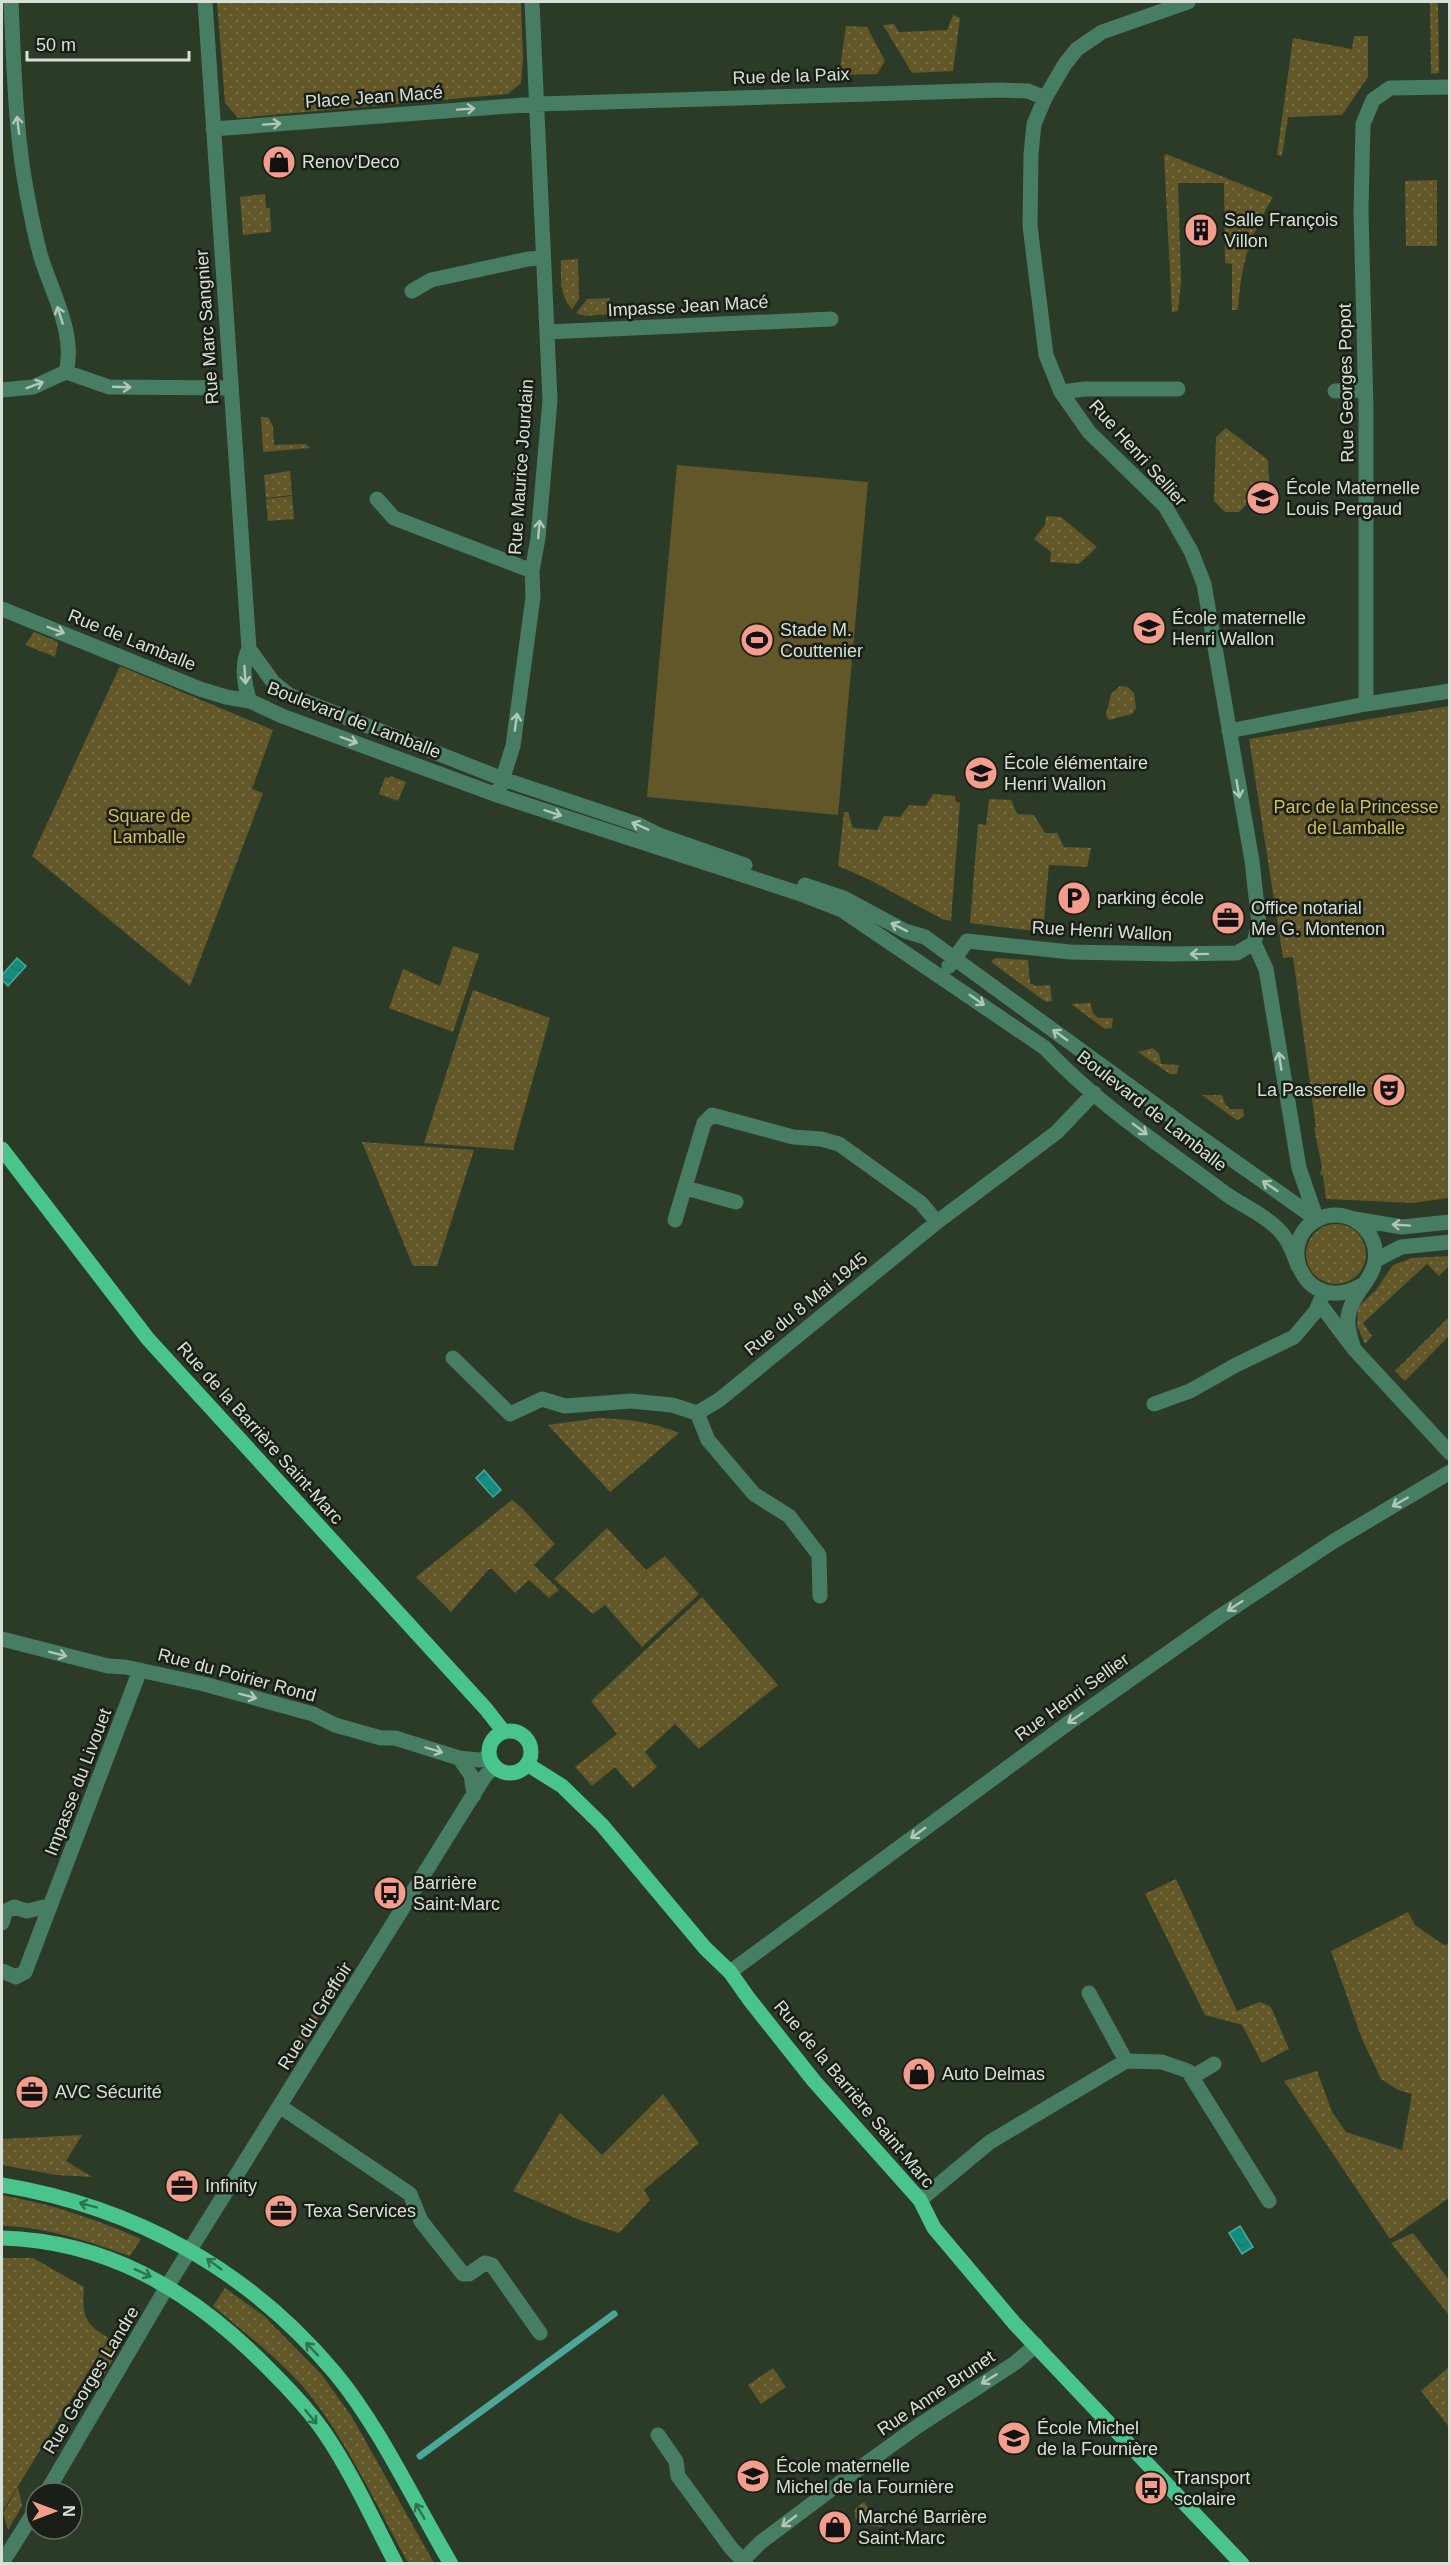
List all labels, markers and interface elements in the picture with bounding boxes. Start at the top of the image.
scale bar [27,24,189,62]
text: 50 m [36,35,76,55]
street label: Rue de la Paix [732,64,850,88]
street label: Place Jean Macé [304,82,444,112]
one-way arrow [456,103,476,114]
one-way arrow [13,116,24,136]
one-way arrow [261,119,281,130]
shop icon: Renov'Deco [261,144,297,180]
place label: Renov'Deco [302,152,400,172]
place label: Salle François Villon [1224,210,1338,251]
building icon: Salle François Villon [1183,212,1219,248]
street label: Rue Marc Sangnier [192,249,222,405]
street label: Impasse Jean Macé [607,292,769,320]
street label: Rue Georges Popot [1335,303,1357,463]
one-way arrow [54,306,65,325]
street label: Rue Maurice Jourdain [505,378,537,556]
one-way arrow [25,379,44,390]
one-way arrow [112,381,132,393]
street label: Rue Henri Sellier [1085,396,1191,510]
place label: École Maternelle Louis Pergaud [1286,478,1420,519]
school or university icon: École Maternelle Louis Pergaud [1245,480,1281,516]
one-way arrow [534,519,545,539]
street label: Rue de Lamballe [65,605,199,675]
place label: École maternelle Henri Wallon [1172,608,1306,649]
school or university icon: École maternelle Henri Wallon [1131,610,1167,646]
place label: Stade M. Couttenier [780,620,863,661]
sports icon: Stade M. Couttenier [739,622,775,658]
one-way arrow [46,625,65,636]
one-way arrow [240,664,251,684]
street label: Boulevard de Lamballe [264,678,444,762]
one-way arrow [511,713,522,733]
one-way arrow [339,736,358,747]
place label: École élémentaire Henri Wallon [1004,753,1148,794]
school or university icon: École élémentaire Henri Wallon [963,755,999,791]
one-way arrow [1233,778,1244,798]
park label: Parc de la Princesse de Lamballe [1273,797,1439,838]
park label: Square de Lamballe [107,806,191,847]
one-way arrow [543,808,562,819]
one-way arrow [631,819,649,831]
parking icon: parking école [1056,880,1092,916]
place label: parking école [1097,888,1204,908]
place label: Office notarial Me G. Montenon [1251,898,1385,939]
office icon: Office notarial Me G. Montenon [1210,900,1246,936]
street label: Rue Henri Wallon [1031,917,1173,945]
one-way arrow [890,921,908,933]
one-way arrow [1189,948,1209,959]
one-way arrow [969,994,985,1006]
one-way arrow [1052,1029,1068,1041]
street label: Boulevard de Lamballe [1073,1046,1231,1176]
one-way arrow [1274,1052,1285,1072]
theatre icon: La Passerelle [1371,1072,1407,1108]
place label: La Passerelle [1257,1080,1366,1100]
one-way arrow [1131,1122,1147,1135]
one-way arrow [1261,1179,1278,1192]
one-way arrow [1392,1220,1412,1231]
street label: Rue du 8 Mai 1945 [741,1248,871,1360]
street label: Rue de la Barrière Saint-Marc [173,1338,347,1528]
one-way arrow [1392,1496,1409,1508]
one-way arrow [1227,1600,1243,1612]
street label: Rue du Poirier Rond [156,1644,318,1706]
one-way arrow [48,1648,67,1660]
street label: Rue Henri Sellier [1011,1649,1133,1745]
one-way arrow [238,1691,257,1702]
street label: Impasse du Livouet [41,1706,115,1858]
one-way arrow [1067,1712,1084,1724]
one-way arrow [424,1745,443,1756]
one-way arrow [910,1827,926,1839]
place label: Barrière Saint-Marc [413,1873,500,1914]
bus stop icon: Barrière Saint-Marc [372,1875,408,1911]
street label: Rue du Greffoir [274,1959,356,2073]
street label: Rue de la Barrière Saint-Marc [770,1996,938,2192]
shop icon: Auto Delmas [901,2056,937,2092]
place label: Auto Delmas [942,2064,1045,2084]
office icon: AVC Sécurité [14,2074,50,2110]
place label: AVC Sécurité [55,2082,162,2102]
office icon: Infinity [164,2168,200,2204]
place label: Infinity [205,2176,257,2196]
office icon: Texa Services [263,2193,299,2229]
one-way arrow [78,2199,97,2210]
place label: Texa Services [304,2201,416,2221]
one-way arrow [206,2258,222,2271]
one-way arrow [133,2267,151,2279]
street label: Rue Georges Landre [39,2303,143,2457]
one-way arrow [305,2342,319,2357]
street label: Rue Anne Brunet [874,2346,998,2440]
one-way arrow [981,2374,998,2386]
one-way arrow [305,2409,318,2425]
place label: École Michel de la Fournière [1037,2418,1158,2459]
school or university icon: École Michel de la Fournière [996,2420,1032,2456]
place label: École maternelle Michel de la Fournière [776,2456,954,2497]
school or university icon: École maternelle Michel de la Fournière [735,2458,771,2494]
place label: Transport scolaire [1174,2468,1250,2509]
bus stop icon: Transport scolaire [1133,2470,1169,2506]
north arrow [24,2481,84,2541]
one-way arrow [414,2502,425,2520]
text: N [60,2505,77,2517]
place label: Marché Barrière Saint-Marc [858,2507,987,2548]
shop icon: Marché Barrière Saint-Marc [817,2509,853,2545]
one-way arrow [781,2514,797,2527]

